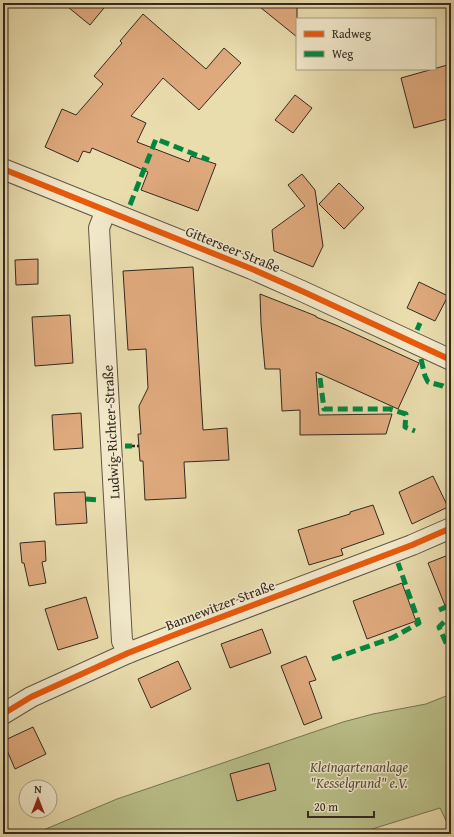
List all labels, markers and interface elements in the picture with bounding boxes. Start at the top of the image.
legend [296,18,436,70]
text: Radweg [332,25,371,42]
text: Weg [332,45,353,62]
street label: Gitterseer Straße [183,221,284,277]
street label: Ludwig-Richter-Straße [97,364,124,500]
street label: Bannewitzer Straße [162,575,278,635]
park label: Kleingartenanlage "Kesselgrund" e.V. [309,757,408,793]
north arrow [18,779,58,819]
text: N [34,781,42,797]
scale bar [308,793,374,819]
text: 20 m [314,798,338,815]

